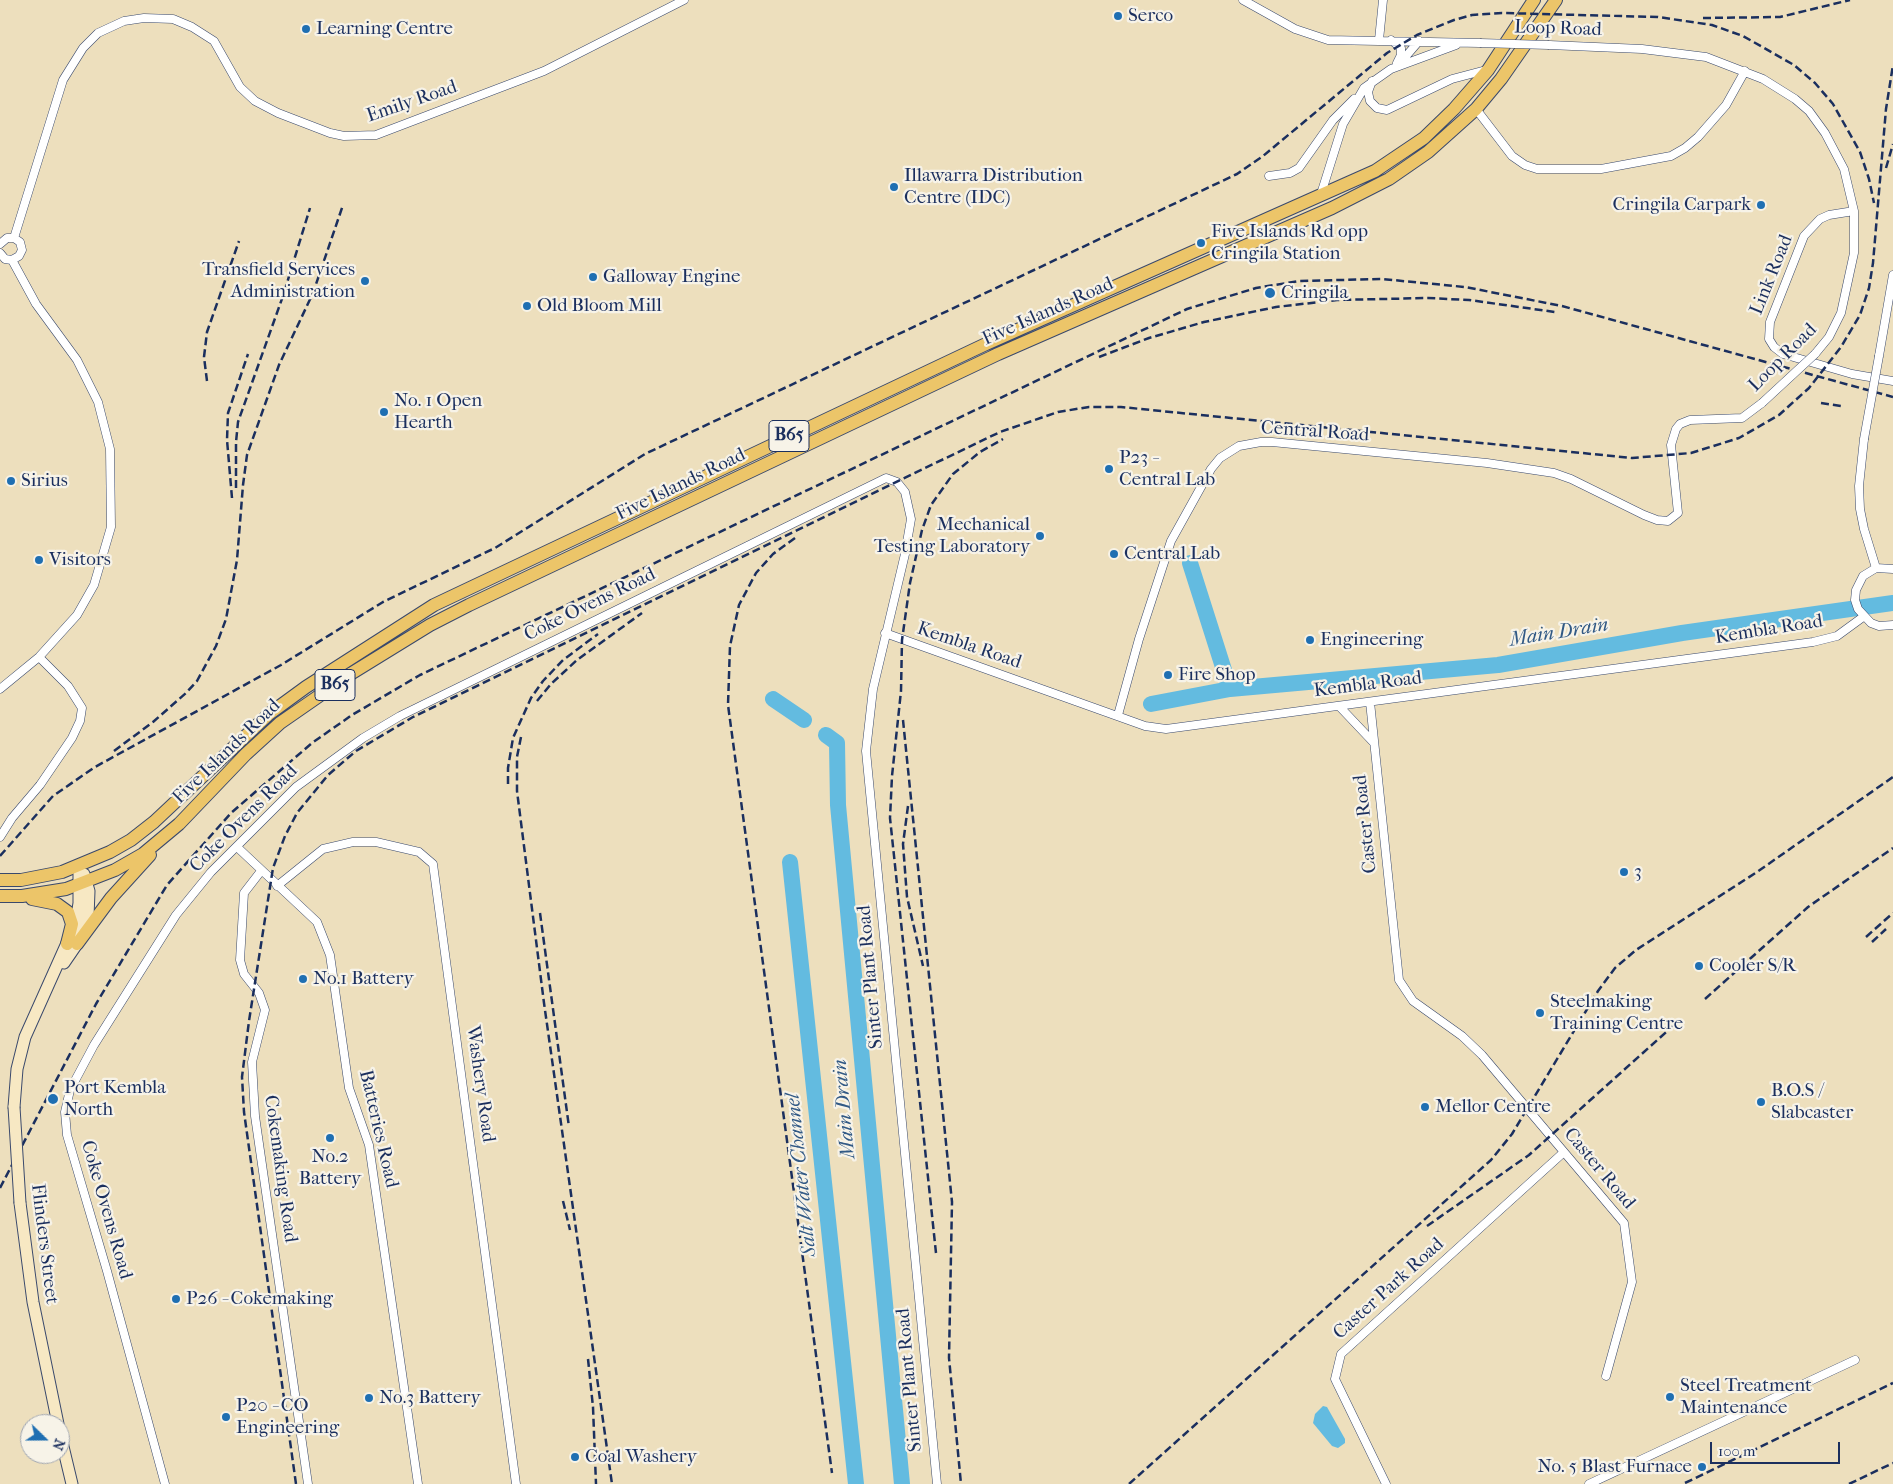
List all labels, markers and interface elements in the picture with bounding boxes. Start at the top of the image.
place label: Serco [1128,5,1173,27]
marker: Serco [1112,10,1124,22]
street label: Loop Road [1514,16,1602,42]
place label: Learning Centre [316,18,453,40]
marker: Learning Centre [300,23,312,35]
street label: Emily Road [364,76,460,128]
place label: Illawarra Distribution Centre (IDC) [904,165,1083,209]
marker: Illawarra Distribution Centre (IDC) [888,181,900,193]
place label: Cringila Carpark [1613,194,1751,216]
marker: Cringila Carpark [1755,199,1767,211]
place label: Five Islands Rd opp Cringila Station [1211,221,1368,265]
street label: Link Road [1746,232,1798,318]
marker: Five Islands Rd opp Cringila Station [1195,237,1207,249]
place label: Transfield Services Administration [202,259,355,303]
place label: Galloway Engine [603,266,740,288]
marker: Galloway Engine [587,271,599,283]
street label: Five Islands Road [979,273,1117,351]
marker: Transfield Services Administration [359,275,371,287]
place label: Cringila [1281,282,1348,304]
marker: Cringila [1263,286,1277,300]
place label: Old Bloom Mill [537,295,662,317]
marker: Old Bloom Mill [521,300,533,312]
street label: Loop Road [1744,319,1822,397]
place label: No. 1 Open Hearth [394,390,482,434]
marker: No. 1 Open Hearth [378,406,390,418]
street label: Central Road [1260,417,1370,447]
road number: B65 [769,421,809,452]
street label: Five Islands Road [613,444,749,526]
place label: P23 - Central Lab [1119,447,1215,491]
marker: P23 - Central Lab [1103,463,1115,475]
place label: Sirius [21,470,68,492]
marker: Sirius [5,475,17,487]
place label: Mechanical Testing Laboratory [874,514,1030,558]
marker: Mechanical Testing Laboratory [1034,530,1046,542]
place label: Central Lab [1124,543,1220,565]
marker: Central Lab [1108,548,1120,560]
place label: Visitors [49,549,111,571]
marker: Visitors [33,554,45,566]
street label: Coke Ovens Road [521,563,659,647]
street label: Kembla Road [1713,610,1825,650]
water label: Main Drain [1508,613,1610,653]
street label: Kembla Road [914,618,1024,674]
place label: Engineering [1320,629,1423,651]
marker: Engineering [1304,634,1316,646]
place label: Fire Shop [1178,664,1256,686]
street label: Kembla Road [1313,667,1423,703]
marker: Fire Shop [1162,669,1174,681]
road number: B65 [315,670,355,700]
street label: Five Islands Road [168,695,286,809]
street label: Coke Ovens Road [185,760,303,878]
street label: Caster Road [1349,773,1383,875]
place label: 3 [1634,861,1642,883]
marker: 3 [1618,866,1630,878]
street label: Sinter Plant Road [853,904,889,1050]
place label: Cooler S/R [1709,955,1796,977]
marker: Cooler S/R [1693,960,1705,972]
place label: No.1 Battery [313,968,414,990]
marker: No.1 Battery [297,973,309,985]
place label: Steelmaking Training Centre [1550,991,1683,1035]
marker: Steelmaking Training Centre [1534,1007,1546,1019]
street label: Washery Road [461,1024,499,1144]
water label: Main Drain [829,1058,861,1160]
street label: Batteries Road [353,1068,403,1190]
place label: Port Kembla North [64,1077,166,1121]
place label: B.O.S / Slabcaster [1771,1080,1853,1124]
marker: Port Kembla North [46,1092,60,1106]
water label: Salt Water Channel [782,1092,822,1258]
street label: Cokemaking Road [258,1094,302,1244]
place label: Mellor Centre [1435,1096,1551,1118]
marker: B.O.S / Slabcaster [1755,1096,1767,1108]
marker: Mellor Centre [1419,1101,1431,1113]
street label: Caster Road [1558,1124,1640,1214]
marker: No.2 Battery [324,1132,336,1144]
street label: Coke Ovens Road [75,1138,137,1282]
place label: No.2 Battery [299,1146,361,1190]
street label: Flinders Street [25,1182,63,1306]
street label: Caster Park Road [1329,1233,1449,1345]
place label: P26 - Cokemaking [186,1288,333,1310]
marker: P26 - Cokemaking [170,1293,182,1305]
street label: Sinter Plant Road [892,1307,928,1453]
place label: Steel Treatment Maintenance [1680,1375,1812,1419]
place label: No.3 Battery [379,1387,481,1409]
marker: Steel Treatment Maintenance [1664,1391,1676,1403]
marker: No.3 Battery [363,1392,375,1404]
place label: P20 - CO Engineering [236,1395,339,1439]
marker: P20 - CO Engineering [220,1411,232,1423]
north arrow [20,1414,70,1464]
scale bar [1713,1432,1843,1464]
text: N [49,1436,68,1453]
text: 100 m [1718,1442,1756,1460]
place label: Coal Washery [585,1446,697,1468]
marker: Coal Washery [569,1451,581,1463]
place label: No. 5 Blast Furnace [1537,1456,1692,1478]
marker: No. 5 Blast Furnace [1696,1461,1708,1473]

